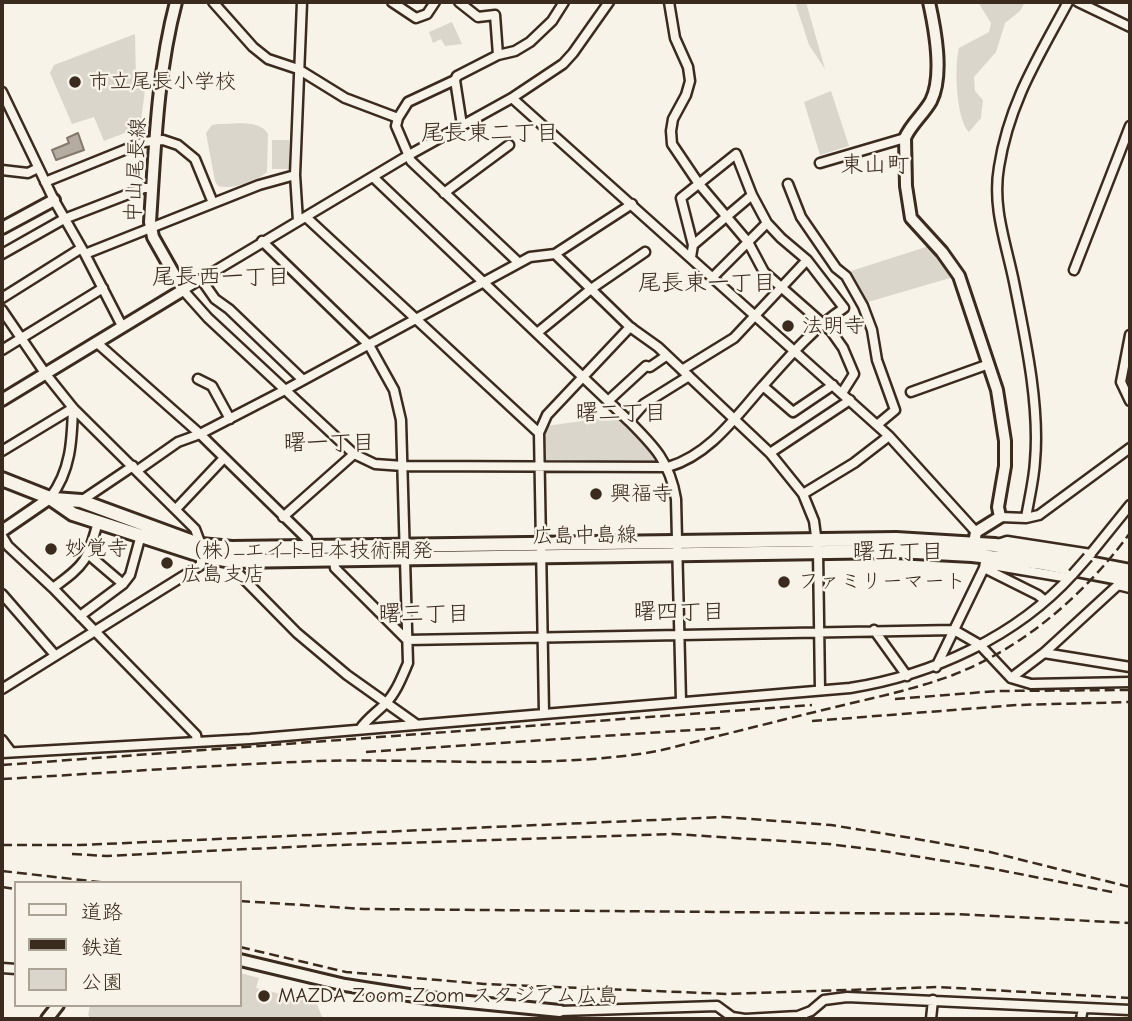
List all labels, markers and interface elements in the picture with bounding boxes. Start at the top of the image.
place label: 市立尾長小学校 [89,69,236,95]
marker: 市立尾長小学校 [67,74,83,90]
street label: 中山尾長線 [121,117,151,223]
district label: 尾長東二丁目 [421,119,559,147]
district label: 東山町 [841,151,909,179]
district label: 尾長西一丁目 [152,263,290,291]
district label: 尾長東一丁目 [638,269,776,297]
place label: 法明寺 [802,313,865,339]
marker: 法明寺 [780,318,796,334]
district label: 曙二丁目 [575,399,667,427]
district label: 曙一丁目 [283,429,375,457]
place label: 興福寺 [610,481,673,507]
marker: 興福寺 [588,486,604,502]
street label: 広島中島線 [532,522,638,550]
place label: 妙覚寺 [65,536,128,562]
place label: （株）エイト日本技術開発 広島支店 [181,538,433,588]
district label: 曙五丁目 [852,538,944,566]
marker: 妙覚寺 [43,541,59,557]
marker: （株）エイト日本技術開発 広島支店 [159,555,175,571]
place label: ファミリーマート [798,569,966,595]
marker: ファミリーマート [776,574,792,590]
district label: 曙四丁目 [633,598,725,626]
district label: 曙三丁目 [378,600,470,628]
legend [14,881,242,1007]
text: 道路 [81,900,123,924]
text: 鉄道 [81,935,123,959]
text: 公園 [81,970,123,994]
place label: MAZDA Zoom-Zoom スタジアム広島 [278,983,618,1009]
marker: MAZDA Zoom-Zoom スタジアム広島 [256,988,272,1004]

